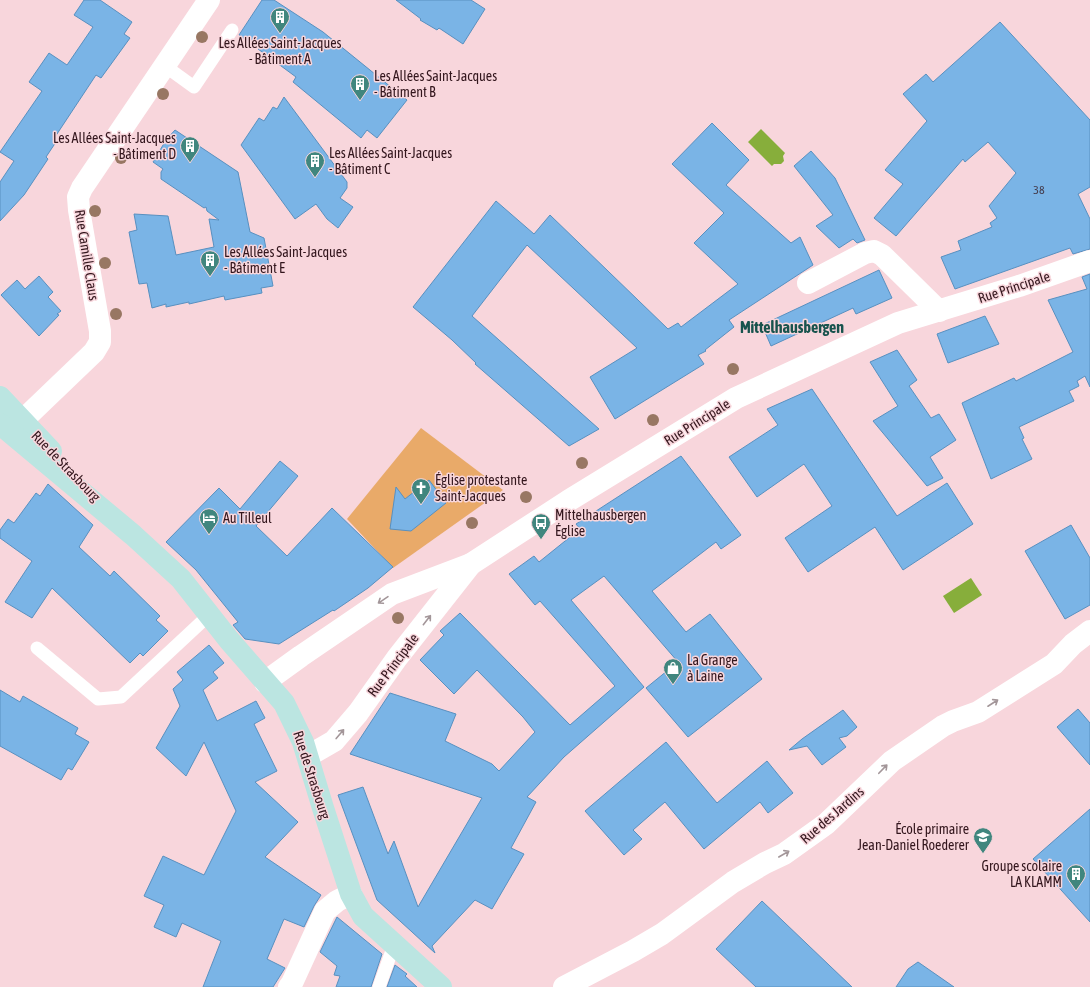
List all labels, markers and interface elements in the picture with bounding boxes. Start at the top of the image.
building icon: Les Allées Saint-Jacques - Bâtiment A [269,6,291,34]
place label: Les Allées Saint-Jacques - Bâtiment A [218,35,342,67]
place label: Les Allées Saint-Jacques - Bâtiment B [374,68,497,100]
building icon: Les Allées Saint-Jacques - Bâtiment B [349,73,371,101]
place label: Les Allées Saint-Jacques - Bâtiment D [53,130,176,162]
building icon: Les Allées Saint-Jacques - Bâtiment D [179,135,201,163]
place label: Les Allées Saint-Jacques - Bâtiment C [329,145,452,177]
building icon: Les Allées Saint-Jacques - Bâtiment C [304,150,326,178]
house number: 38 [1033,183,1045,197]
street label: Rue Camille Claus [72,208,102,302]
place label: Les Allées Saint-Jacques - Bâtiment E [224,244,347,276]
building icon: Les Allées Saint-Jacques - Bâtiment E [199,249,221,277]
street label: Rue Principale [976,268,1052,306]
district label: Mittelhausbergen [740,318,844,336]
street label: Rue Principale [661,395,733,449]
street label: Rue de Strasbourg [28,427,104,505]
place label: Église protestante Saint-Jacques [435,472,527,504]
church icon: Église protestante Saint-Jacques [410,477,432,505]
hotel icon: Au Tilleul [198,507,220,535]
place label: Mittelhausbergen Église [555,507,646,539]
place label: Au Tilleul [223,510,272,526]
bus stop icon: Mittelhausbergen Église [530,512,552,540]
one-way arrow [378,596,389,604]
one-way arrow [423,614,431,625]
street label: Rue Principale [364,630,422,700]
place label: La Grange à Laine [687,652,738,684]
shop icon: La Grange à Laine [662,657,684,685]
one-way arrow [987,698,999,706]
street label: Rue de Strasbourg [290,729,334,821]
one-way arrow [335,729,344,740]
one-way arrow [878,764,887,774]
street label: Rue des Jardins [797,783,867,847]
place label: École primaire Jean-Daniel Roederer [858,821,970,853]
school or university icon: École primaire Jean-Daniel Roederer [972,826,994,854]
one-way arrow [778,849,790,857]
place label: Groupe scolaire LA KLAMM [982,858,1062,890]
building icon: Groupe scolaire LA KLAMM [1065,863,1087,891]

